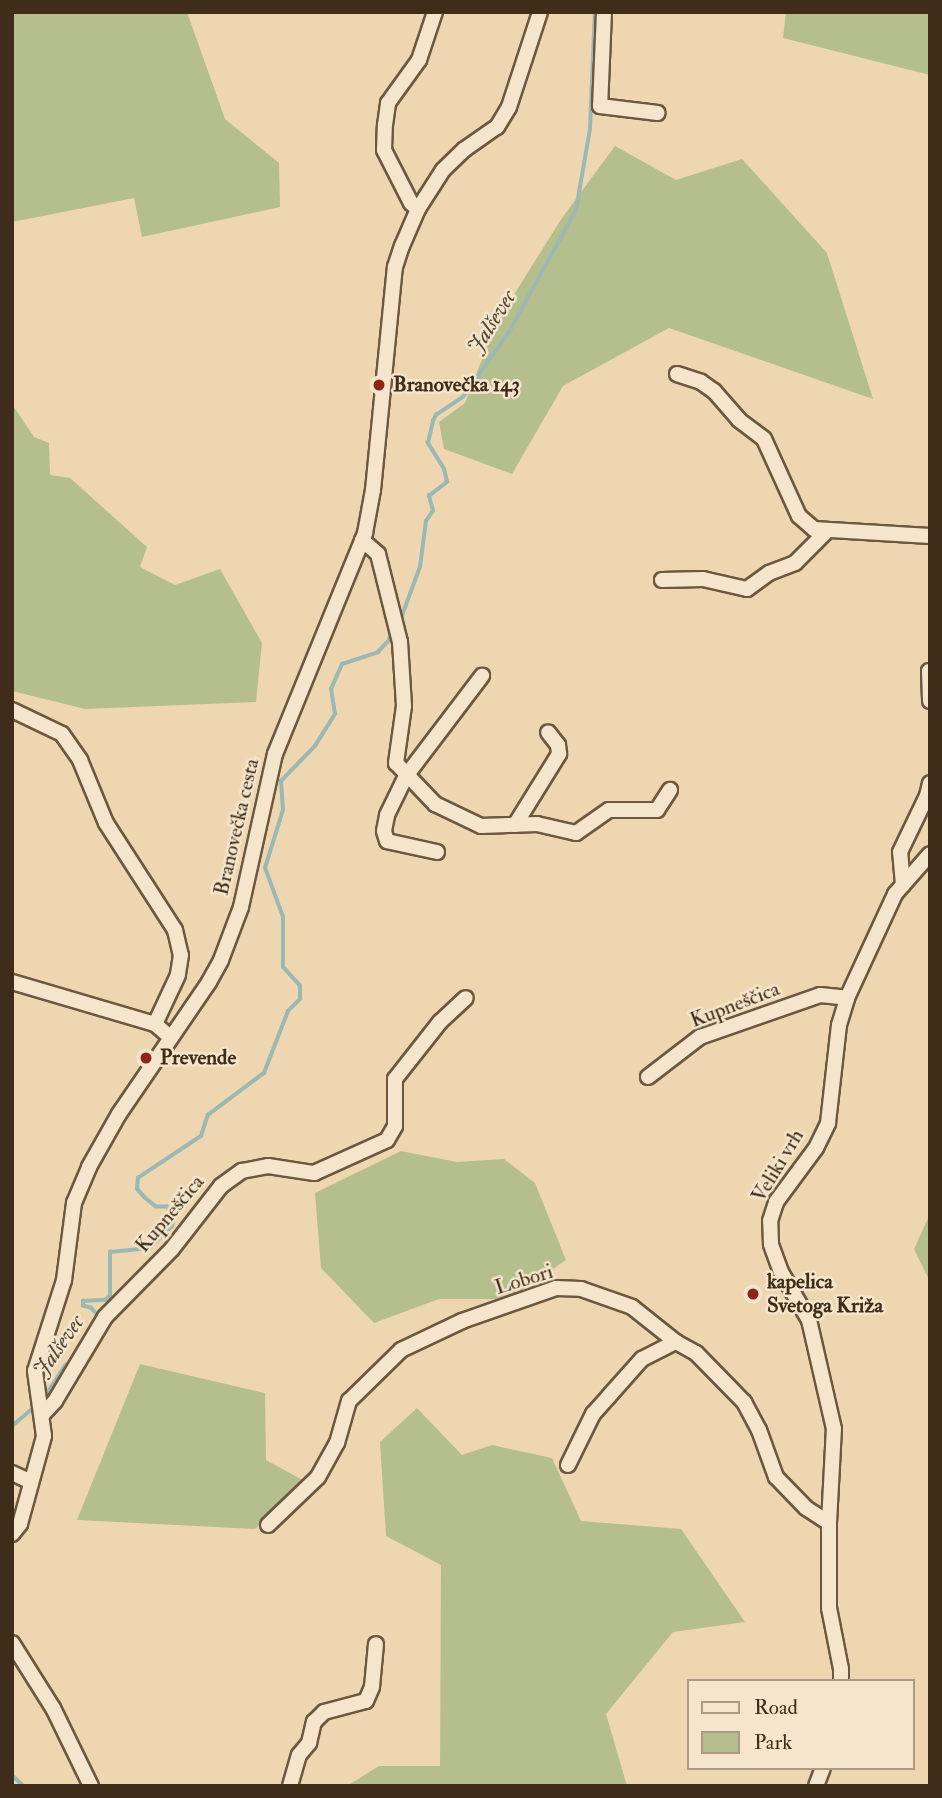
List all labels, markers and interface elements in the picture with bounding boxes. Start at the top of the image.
water label: Jalševec [462,285,522,359]
place label: Branovečka 143 [393,372,520,398]
marker: Branovečka 143 [371,377,387,393]
street label: Branovečka cesta [209,756,265,898]
street label: Kupneščica [687,976,783,1034]
place label: Prevende [160,1045,236,1071]
marker: Prevende [138,1050,154,1066]
street label: Veliki vrh [746,1125,810,1207]
street label: Kupneščica [130,1170,210,1258]
street label: Lobori [492,1259,556,1301]
place label: kapelica Svetoga Križa [767,1269,883,1319]
marker: kapelica Svetoga Križa [745,1286,761,1302]
water label: Jalševec [28,1309,90,1383]
legend [687,1679,914,1770]
text: Road [754,1694,798,1721]
text: Park [754,1729,792,1756]

